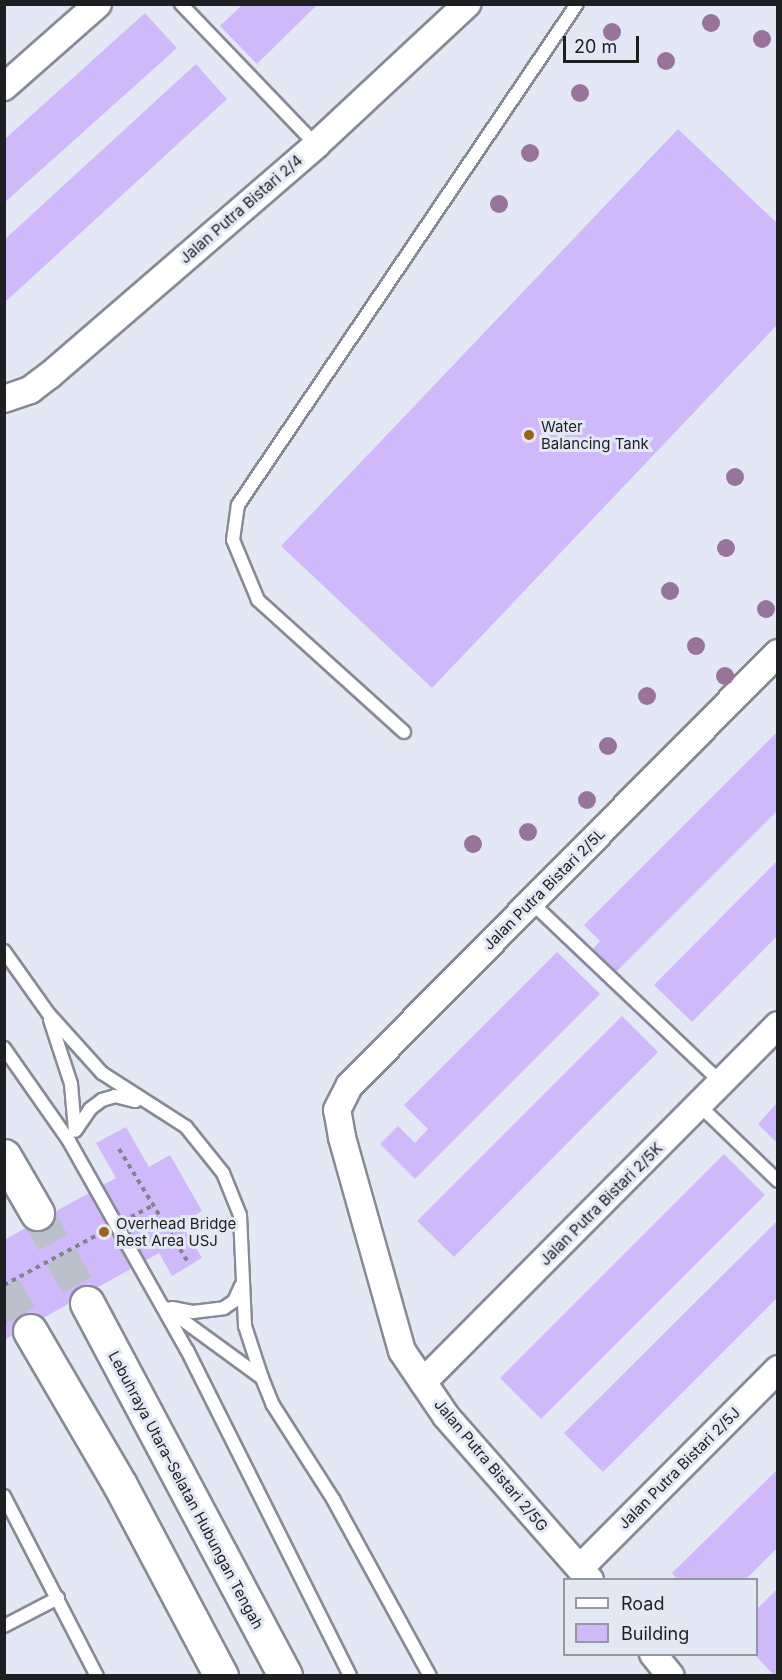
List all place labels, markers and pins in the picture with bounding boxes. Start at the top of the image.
place label: Water Balancing Tank [541,417,649,452]
marker: Water Balancing Tank [522,428,536,442]
place label: Overhead Bridge Rest Area USJ [116,1214,236,1249]
marker: Overhead Bridge Rest Area USJ [97,1225,111,1239]

